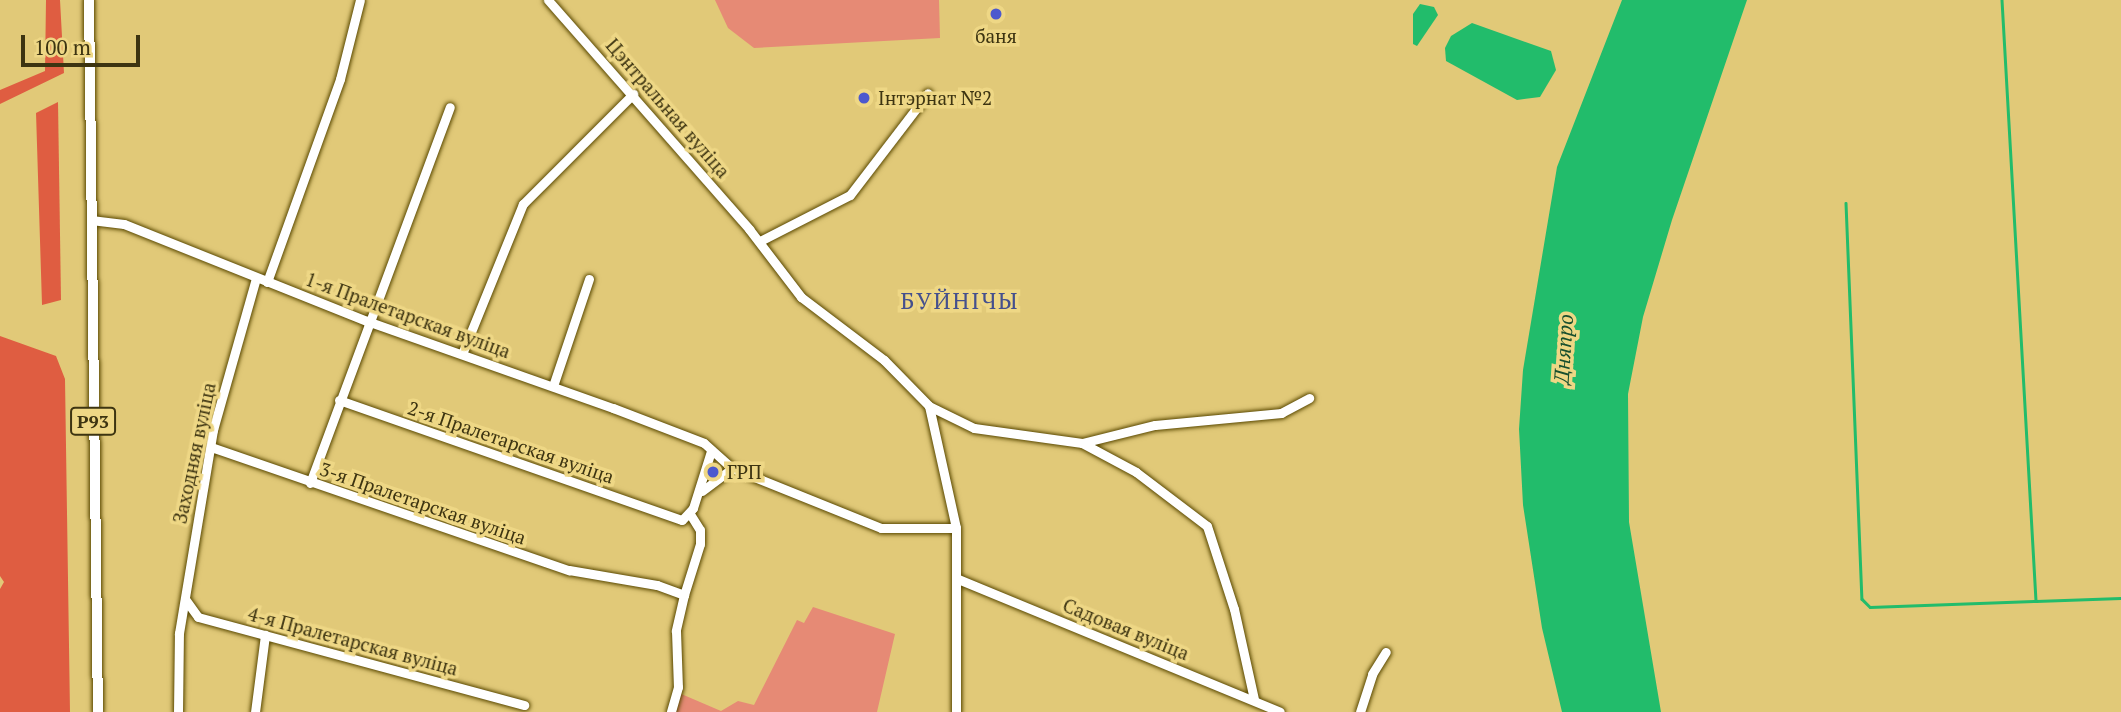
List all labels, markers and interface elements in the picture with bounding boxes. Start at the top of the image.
marker: баня [988,6,1004,22]
scale bar [24,21,144,65]
place label: баня [975,25,1017,47]
text: 100 m [34,33,91,61]
street label: Цэнтральная вуліца [601,34,735,182]
place label: Інтэрнат №2 [878,87,993,109]
marker: Інтэрнат №2 [856,90,872,106]
street label: 1-я Пралетарская вуліца [302,267,514,363]
district label: БУЙНІЧЫ [901,287,1019,315]
water label: Дняпро [1548,313,1578,385]
street label: Заходняя вуліца [168,380,220,526]
street label: 2-я Пралетарская вуліца [405,396,617,488]
road number: Р93 [68,407,118,436]
street label: 3-я Пралетарская вуліца [317,457,529,549]
place label: ГРП [727,461,762,483]
marker: ГРП [705,464,721,480]
street label: Садовая вуліца [1060,593,1192,665]
street label: 4-я Пралетарская вуліца [246,602,460,680]

